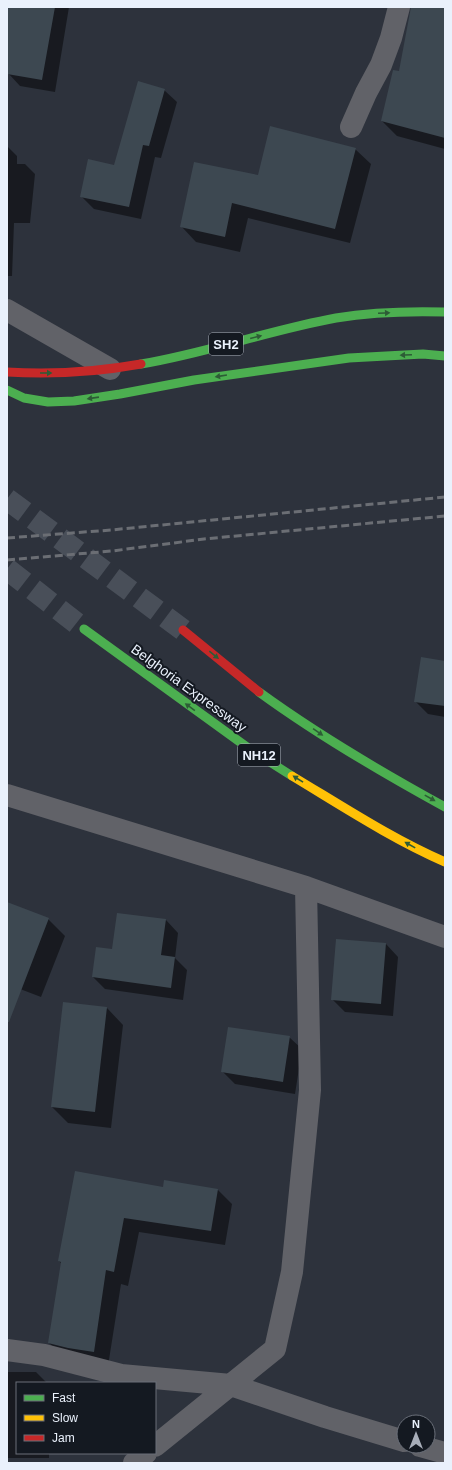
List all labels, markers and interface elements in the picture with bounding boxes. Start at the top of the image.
one-way arrow [378,309,390,316]
road number: SH2 [209,333,243,355]
one-way arrow [250,333,262,339]
one-way arrow [400,352,412,359]
one-way arrow [40,370,53,376]
one-way arrow [215,373,227,379]
one-way arrow [87,395,99,401]
street label: Belghoria Expressway [128,641,250,735]
one-way arrow [208,650,219,659]
one-way arrow [185,703,195,711]
one-way arrow [313,728,323,736]
road number: NH12 [238,744,280,766]
one-way arrow [292,776,304,783]
one-way arrow [424,795,436,802]
one-way arrow [404,842,416,849]
legend [16,1382,156,1454]
text: Fast [52,1391,76,1405]
text: Slow [52,1411,78,1425]
north arrow [396,1414,436,1454]
text: N [412,1418,420,1430]
text: Jam [52,1431,75,1445]

